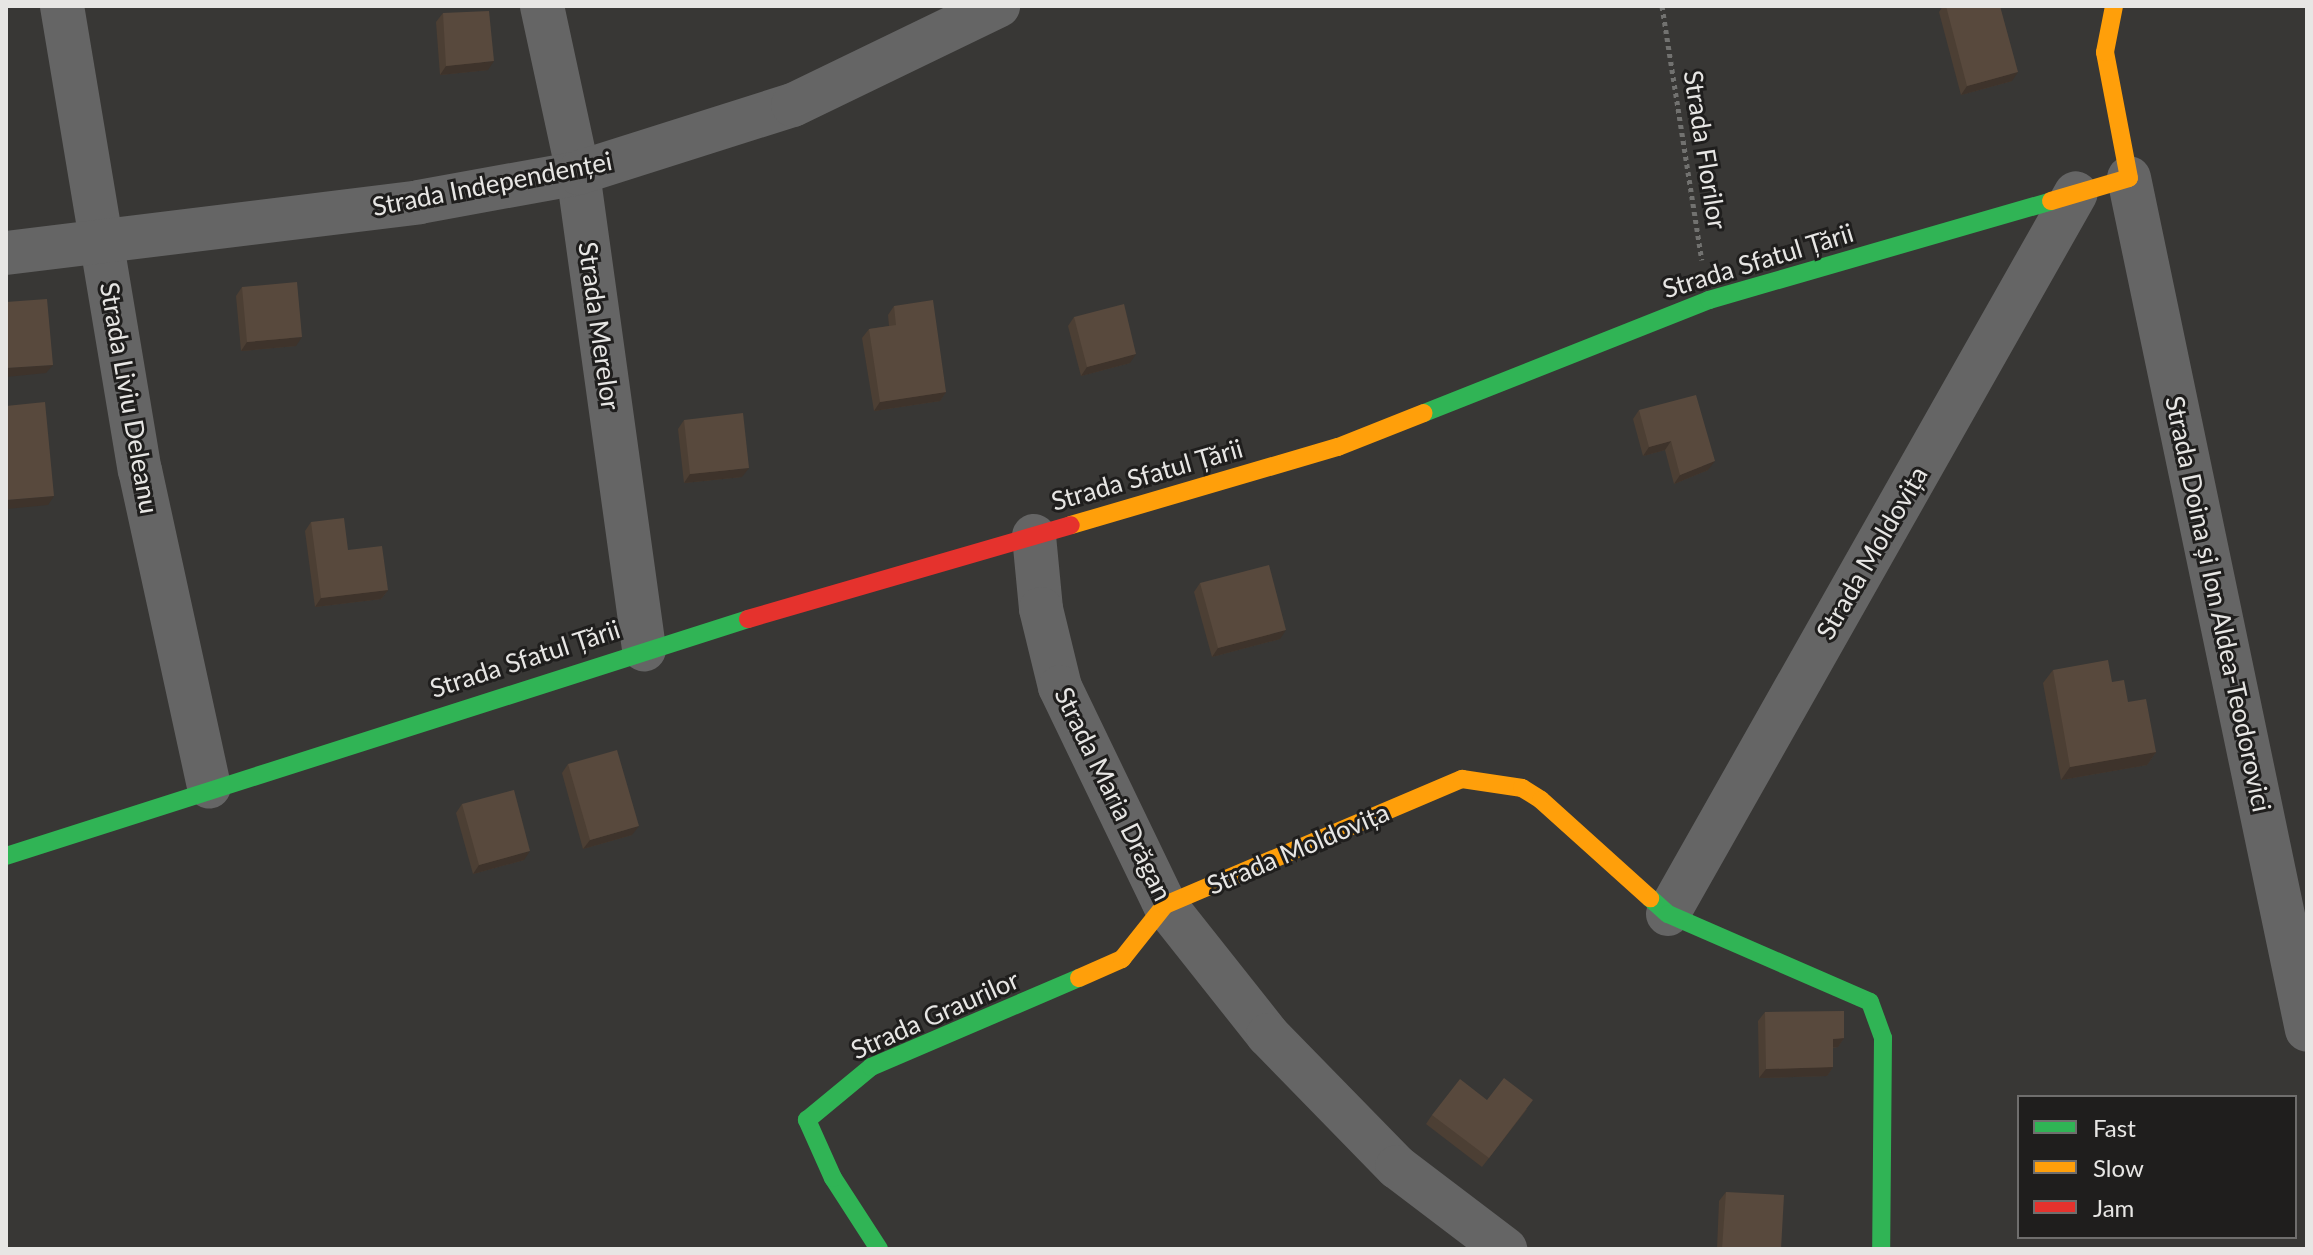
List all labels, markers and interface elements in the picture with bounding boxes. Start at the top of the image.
street label: Strada Florilor [1677,68,1733,232]
street label: Strada Independenței [369,145,615,223]
street label: Strada Sfatul Țării [1658,217,1858,305]
street label: Strada Merelor [572,240,626,412]
street label: Strada Liviu Deleanu [93,280,165,516]
street label: Strada Doina și Ion Aldea-Teodorovici [2159,393,2277,815]
street label: Strada Sfatul Țării [1047,433,1247,517]
street label: Strada Moldovița [1810,461,1934,645]
street label: Strada Sfatul Țării [426,613,624,705]
street label: Strada Maria Drăgan [1048,682,1178,906]
street label: Strada Moldovița [1202,797,1394,901]
street label: Strada Graurilor [846,964,1024,1066]
legend [2017,1095,2297,1239]
text: Fast [2093,1113,2136,1142]
text: Slow [2093,1153,2144,1182]
text: Jam [2093,1193,2134,1222]

